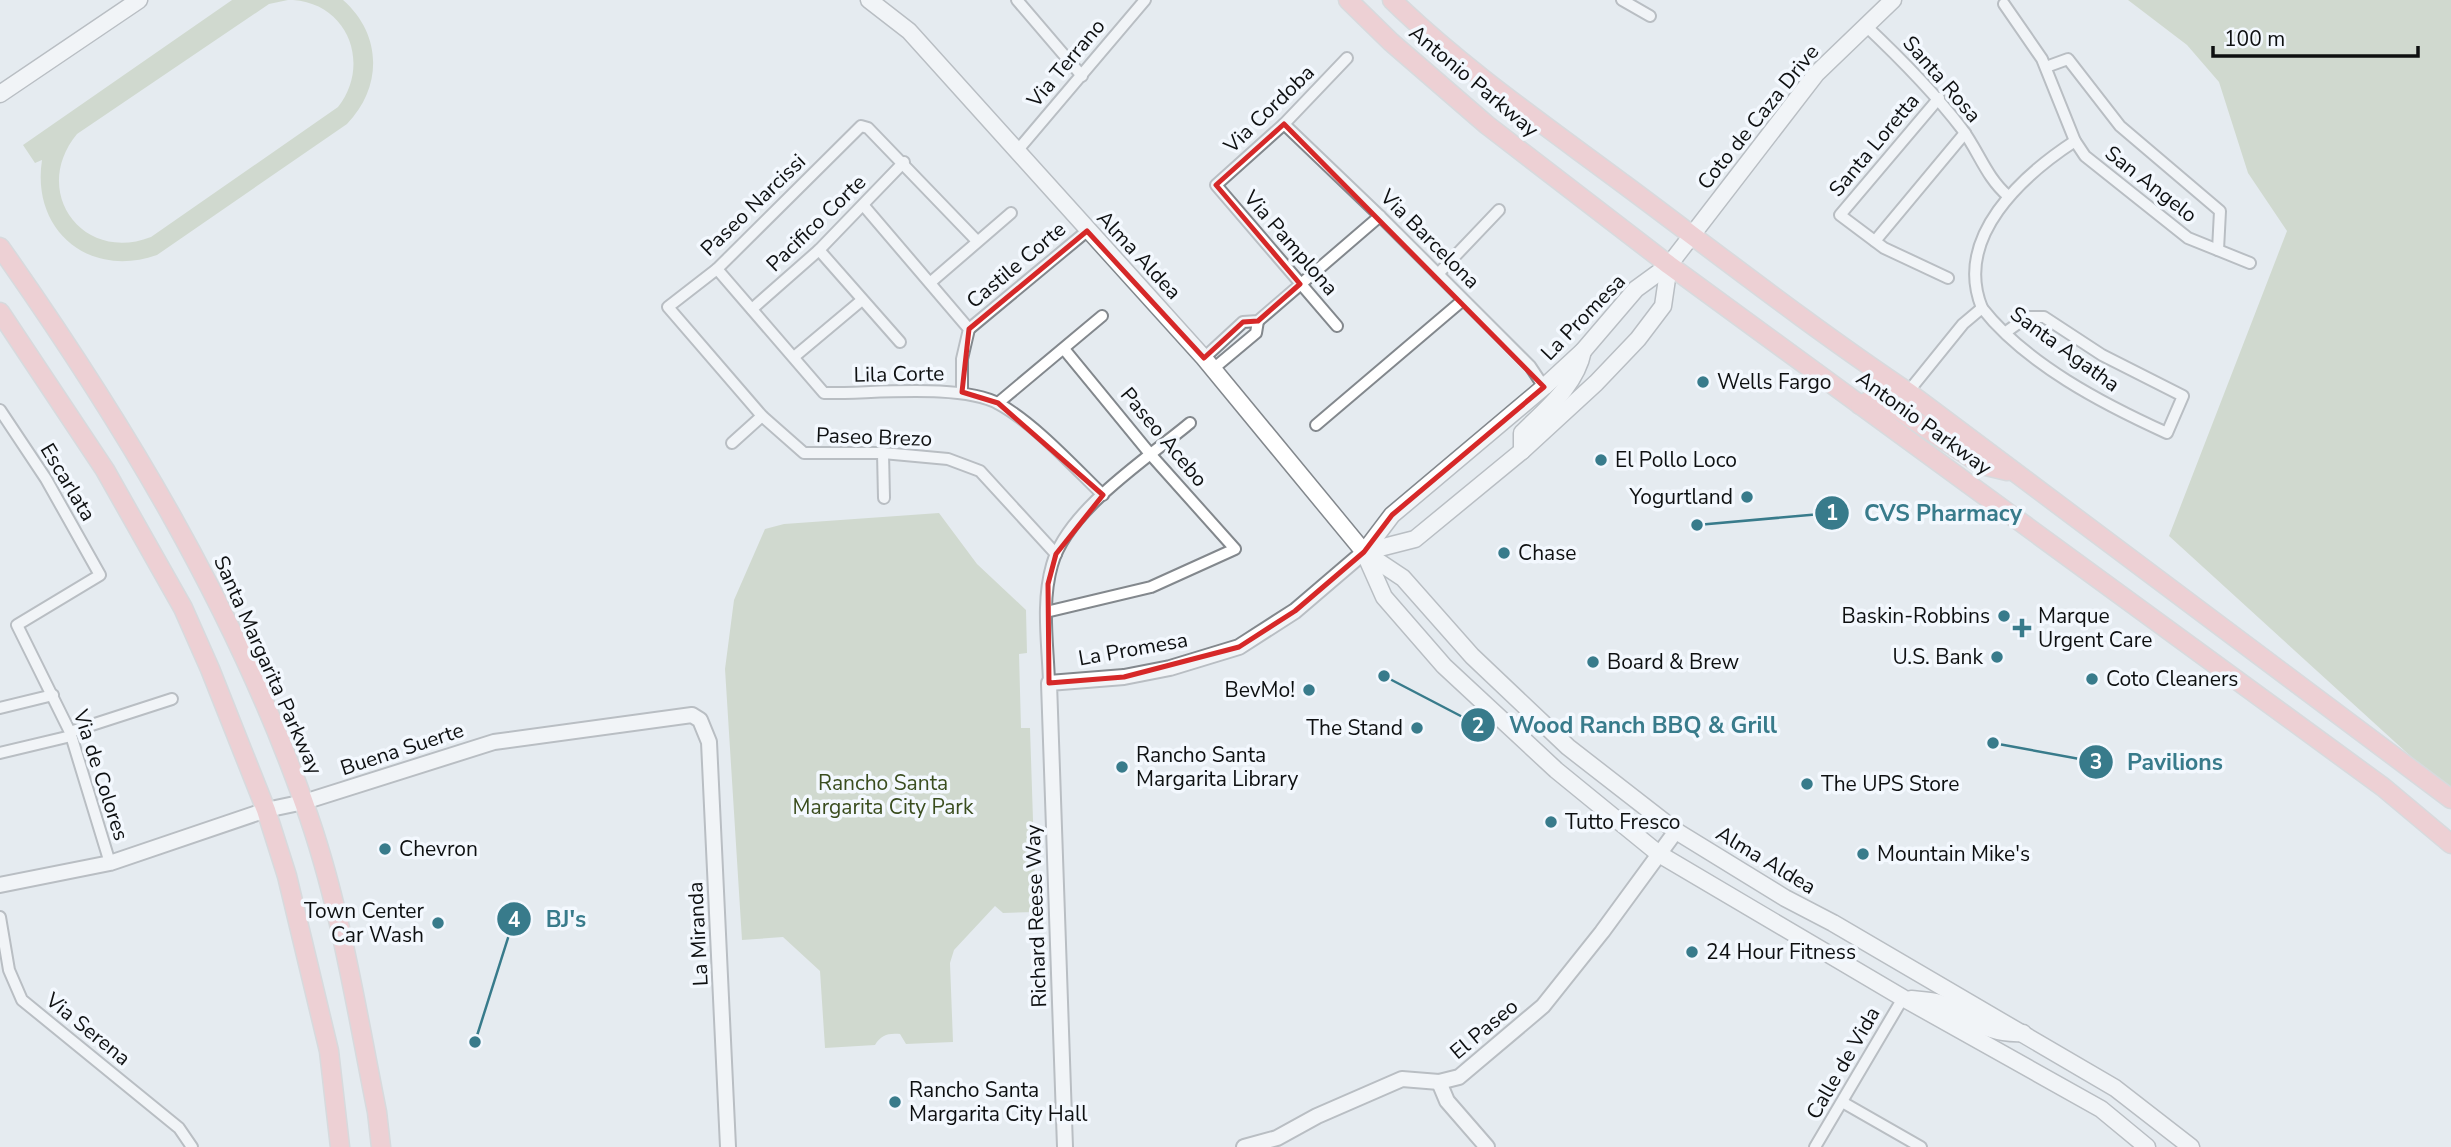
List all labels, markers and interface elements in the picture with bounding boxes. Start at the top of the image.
street label: Via Terrano [1020,13,1111,114]
scale bar [2213,14,2418,58]
street label: Antonio Parkway [1403,19,1545,144]
text: 100 m [2224,25,2285,53]
street label: Santa Rosa [1896,30,1988,128]
street label: Coto de Caza Drive [1691,39,1825,195]
street label: Via Cordoba [1217,59,1320,160]
street label: Santa Loretta [1822,87,1926,203]
street label: San Angelo [2099,139,2203,229]
street label: Paseo Narcissi [694,148,812,262]
street label: Pacifico Corte [760,168,872,278]
street label: Via Barcelona [1373,182,1486,295]
street label: Via Pamplona [1237,184,1344,302]
street label: Alma Aldea [1091,204,1187,306]
street label: Castile Corte [961,215,1071,315]
street label: La Promesa [1535,268,1631,366]
street label: Santa Agatha [2005,300,2125,398]
street label: Lila Corte [853,359,945,389]
street label: Antonio Parkway [1851,364,1997,482]
place label: Wells Fargo [1717,368,1831,396]
marker: Wells Fargo [1695,374,1711,390]
street label: Paseo Acebo [1114,381,1214,493]
street label: Paseo Brezo [815,421,933,453]
street label: Escarlata [34,438,102,526]
place label: El Pollo Loco [1615,446,1737,474]
marker: El Pollo Loco [1593,452,1609,468]
place label: Yogurtland [1628,483,1733,511]
marker: Yogurtland [1739,489,1755,505]
callout: CVS Pharmacy [1815,491,2036,535]
text: CVS Pharmacy [1864,498,2023,529]
text: 1 [1826,499,1838,527]
place label: Chase [1518,539,1576,567]
marker: Chase [1496,545,1512,561]
street label: Santa Margarita Parkway [207,551,329,779]
place label: Baskin-Robbins [1841,602,1990,630]
place label: Marque Urgent Care [2038,602,2152,654]
marker: Baskin-Robbins [1996,608,2012,624]
marker: Marque Urgent Care [2012,618,2032,638]
street label: La Promesa [1076,626,1190,672]
place label: U.S. Bank [1892,643,1983,671]
place label: Board & Brew [1607,648,1740,676]
marker: U.S. Bank [1989,649,2005,665]
marker: Board & Brew [1585,654,1601,670]
place label: Coto Cleaners [2106,665,2238,693]
marker: Coto Cleaners [2084,671,2100,687]
place label: BevMo! [1225,676,1295,704]
marker: BevMo! [1301,682,1317,698]
callout: Wood Ranch BBQ & Grill [1460,703,1792,747]
street label: Via de Colores [66,705,135,844]
text: Wood Ranch BBQ & Grill [1509,710,1778,741]
text: 2 [1472,712,1484,740]
place label: The Stand [1306,714,1403,742]
street label: Buena Suerte [337,716,467,782]
marker: The Stand [1409,720,1425,736]
callout: Pavilions [2078,740,2237,784]
place label: Rancho Santa Margarita Library [1136,741,1298,793]
text: Pavilions [2127,747,2223,778]
text: 3 [2090,748,2102,776]
marker: Rancho Santa Margarita Library [1114,759,1130,775]
park label: Rancho Santa Margarita City Park [793,769,974,821]
place label: The UPS Store [1821,770,1959,798]
marker: The UPS Store [1799,776,1815,792]
place label: Tutto Fresco [1565,808,1680,836]
marker: Tutto Fresco [1543,814,1559,830]
street label: Alma Aldea [1711,819,1821,901]
street label: Richard Reese Way [1019,824,1053,1008]
place label: Chevron [399,835,478,863]
place label: Mountain Mike's [1877,840,2030,868]
marker: Chevron [377,841,393,857]
marker: Mountain Mike's [1855,846,1871,862]
street label: La Miranda [681,881,715,987]
place label: Town Center Car Wash [304,897,424,949]
callout: BJ's [496,897,600,941]
text: BJ's [546,904,586,935]
text: 4 [508,906,521,934]
marker: Town Center Car Wash [430,915,446,931]
place label: 24 Hour Fitness [1706,938,1856,966]
marker: 24 Hour Fitness [1684,944,1700,960]
street label: Via Serena [39,986,136,1072]
street label: El Paseo [1444,992,1524,1066]
street label: Calle de Vida [1800,1002,1886,1124]
place label: Rancho Santa Margarita City Hall [909,1076,1088,1128]
marker: Rancho Santa Margarita City Hall [887,1094,903,1110]

